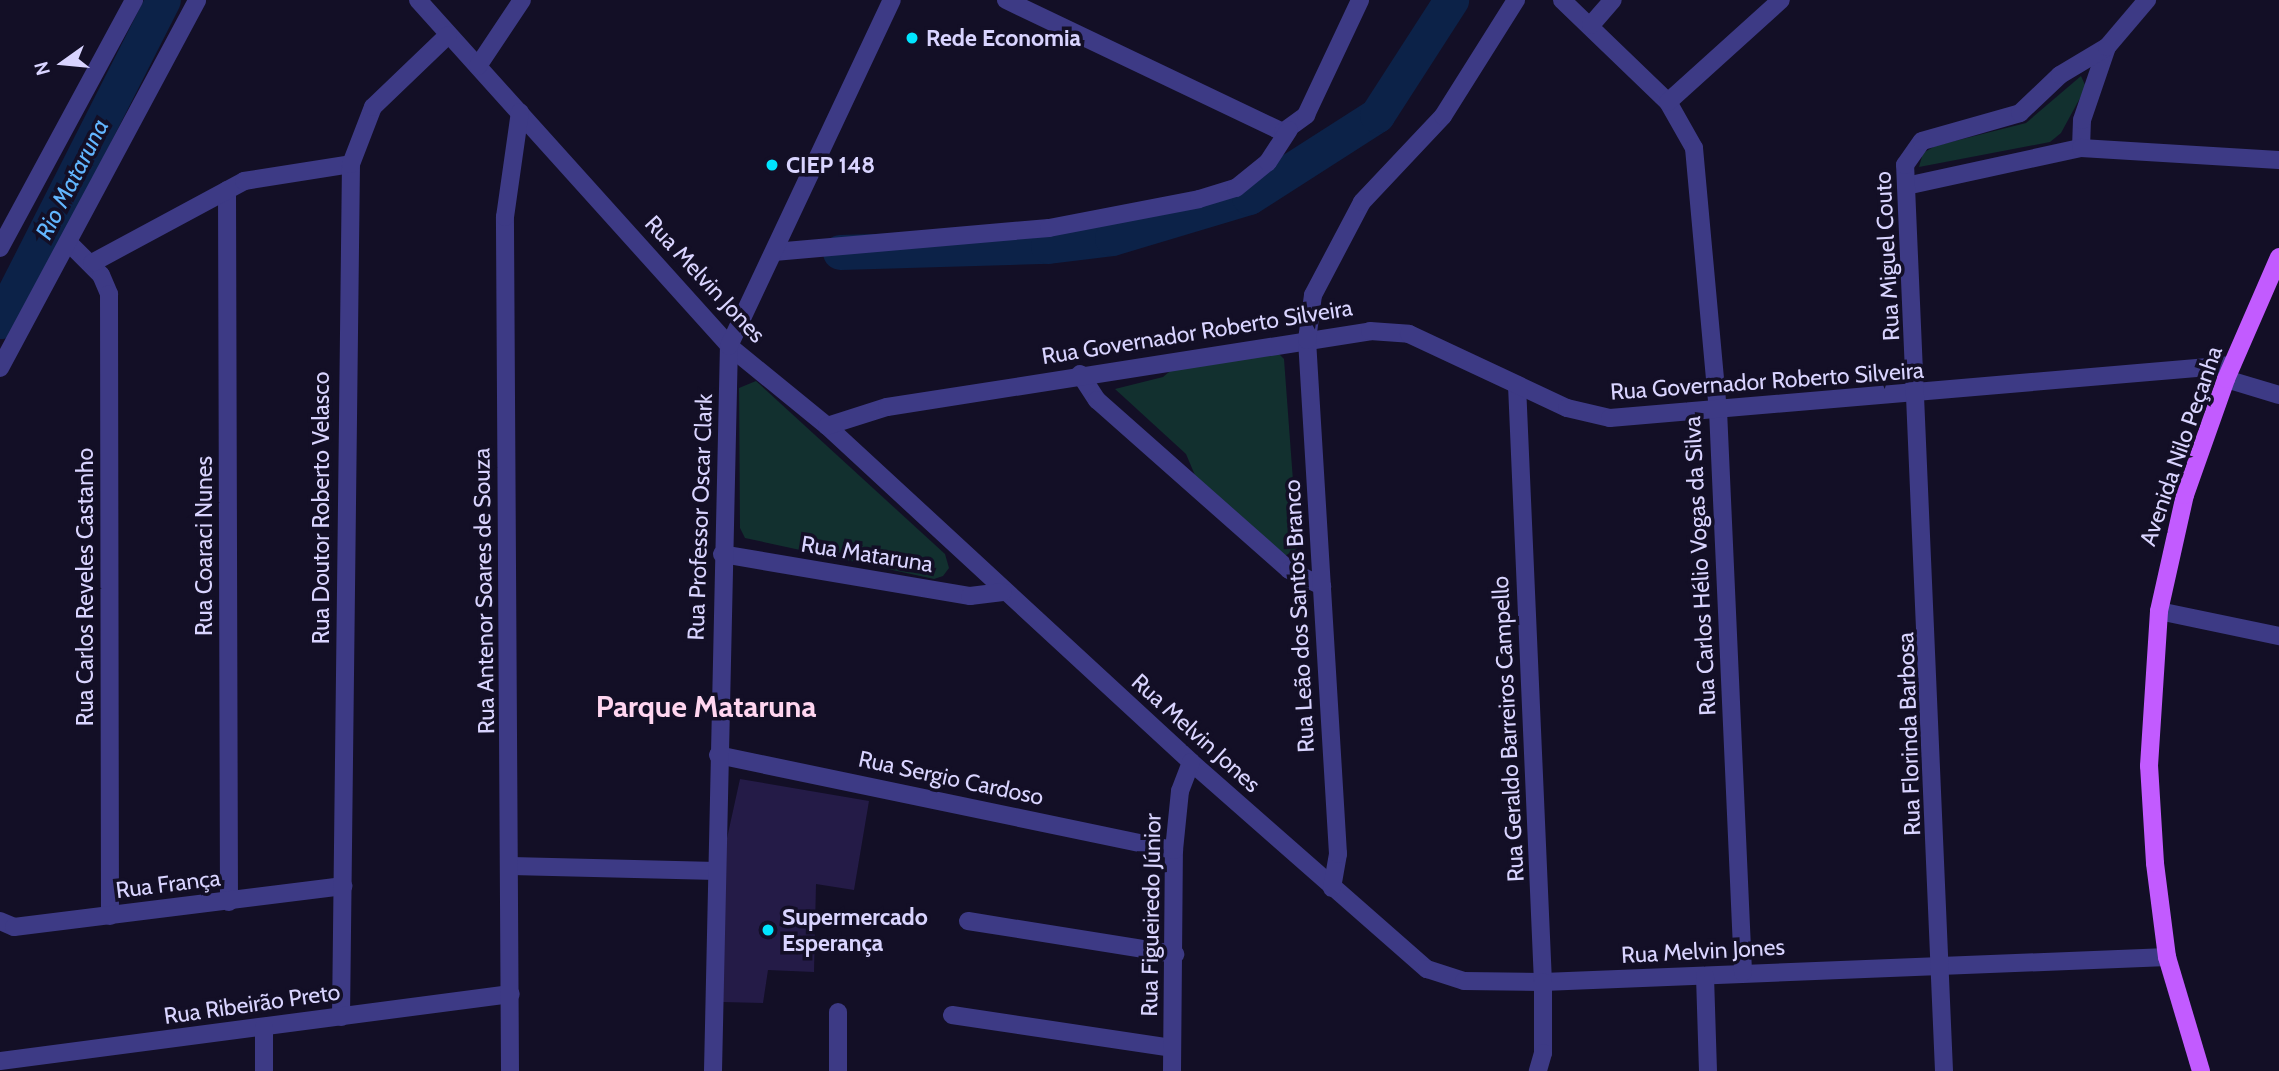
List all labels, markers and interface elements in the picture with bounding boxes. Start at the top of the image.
place label: Rede Economia [926,24,1081,52]
north arrow [28,28,98,98]
marker: Rede Economia [904,30,920,46]
text: N [29,59,55,78]
water label: Rio Mataruna [29,114,115,244]
place label: CIEP 148 [786,151,875,179]
marker: CIEP 148 [764,157,780,173]
street label: Rua Miguel Couto [1869,170,1905,342]
street label: Rua Melvin Jones [639,210,771,348]
street label: Rua Governador Roberto Silveira [1040,294,1354,370]
street label: Avenida Nilo Peçanha [2134,342,2228,550]
street label: Rua Governador Roberto Silveira [1609,356,1925,406]
street label: Rua Doutor Roberto Velasco [307,372,335,644]
street label: Rua Professor Oscar Clark [682,393,718,641]
street label: Rua Carlos Hélio Vogas da Silva [1678,416,1722,716]
street label: Rua Carlos Reveles Castanho [71,448,99,726]
street label: Rua Antenor Soares de Souza [468,448,500,734]
street label: Rua Coaraci Nunes [190,456,218,636]
street label: Rua Leão dos Santos Branco [1278,479,1320,753]
street label: Rua Mataruna [799,530,935,578]
street label: Rua Geraldo Barreiros Campello [1486,575,1530,883]
street label: Rua Florinda Barbosa [1892,632,1926,836]
street label: Rua Melvin Jones [1126,668,1266,798]
district label: Parque Mataruna [596,689,816,725]
street label: Rua Sergio Cardoso [856,745,1046,811]
street label: Rua Figueiredo Júnior [1135,813,1167,1017]
street label: Rua França [114,864,222,904]
place label: Supermercado Esperança [782,903,928,957]
marker: Supermercado Esperança [760,922,776,938]
street label: Rua Melvin Jones [1620,933,1786,969]
street label: Rua Ribeirão Preto [162,978,342,1030]

